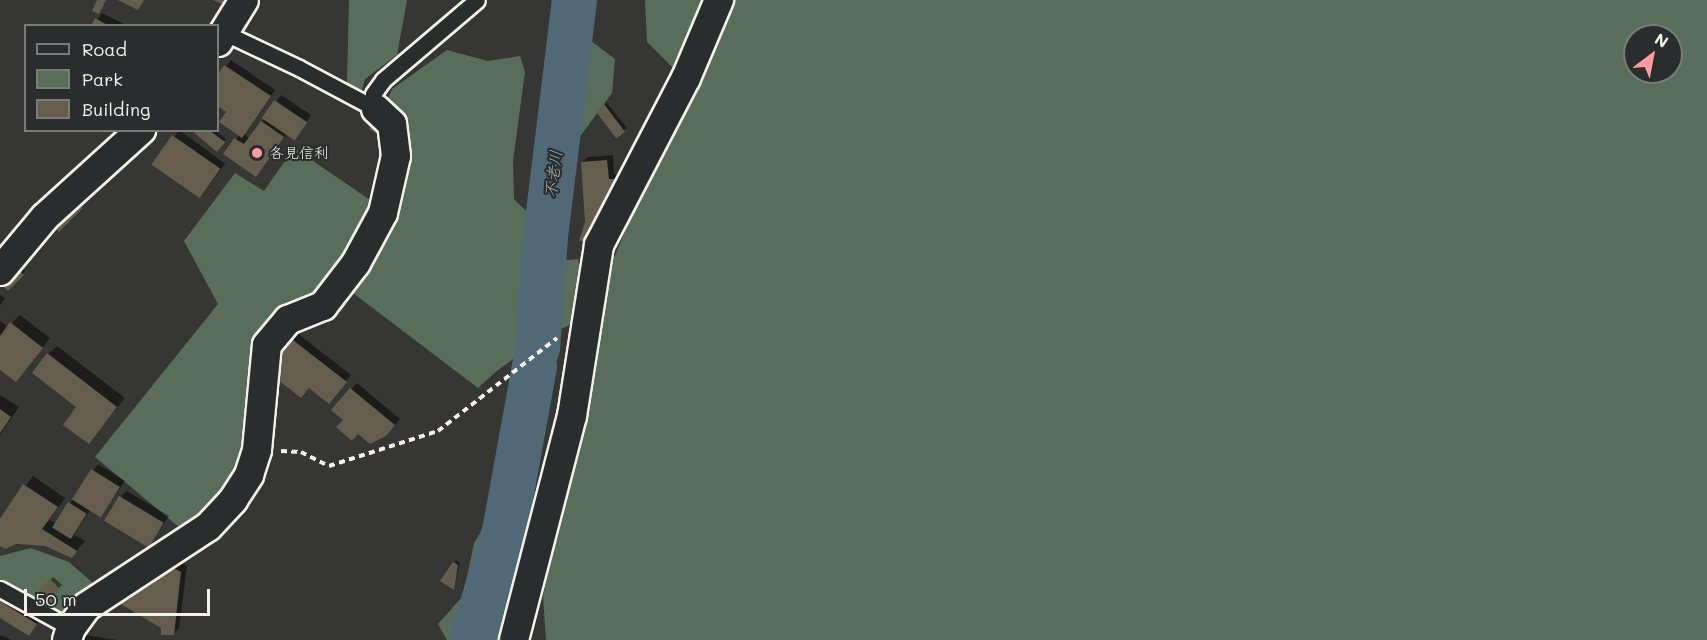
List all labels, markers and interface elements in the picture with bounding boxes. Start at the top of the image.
legend [24,24,219,132]
north arrow [1623,24,1683,84]
text: N [1651,28,1672,52]
text: Road [82,37,127,61]
text: Park [82,67,123,91]
text: Building [82,97,150,121]
place label: 各見信利 [269,144,329,162]
marker: 各見信利 [250,146,264,160]
water label: 不老川 [541,149,565,199]
scale bar [27,577,213,615]
text: 50 m [35,587,77,611]

